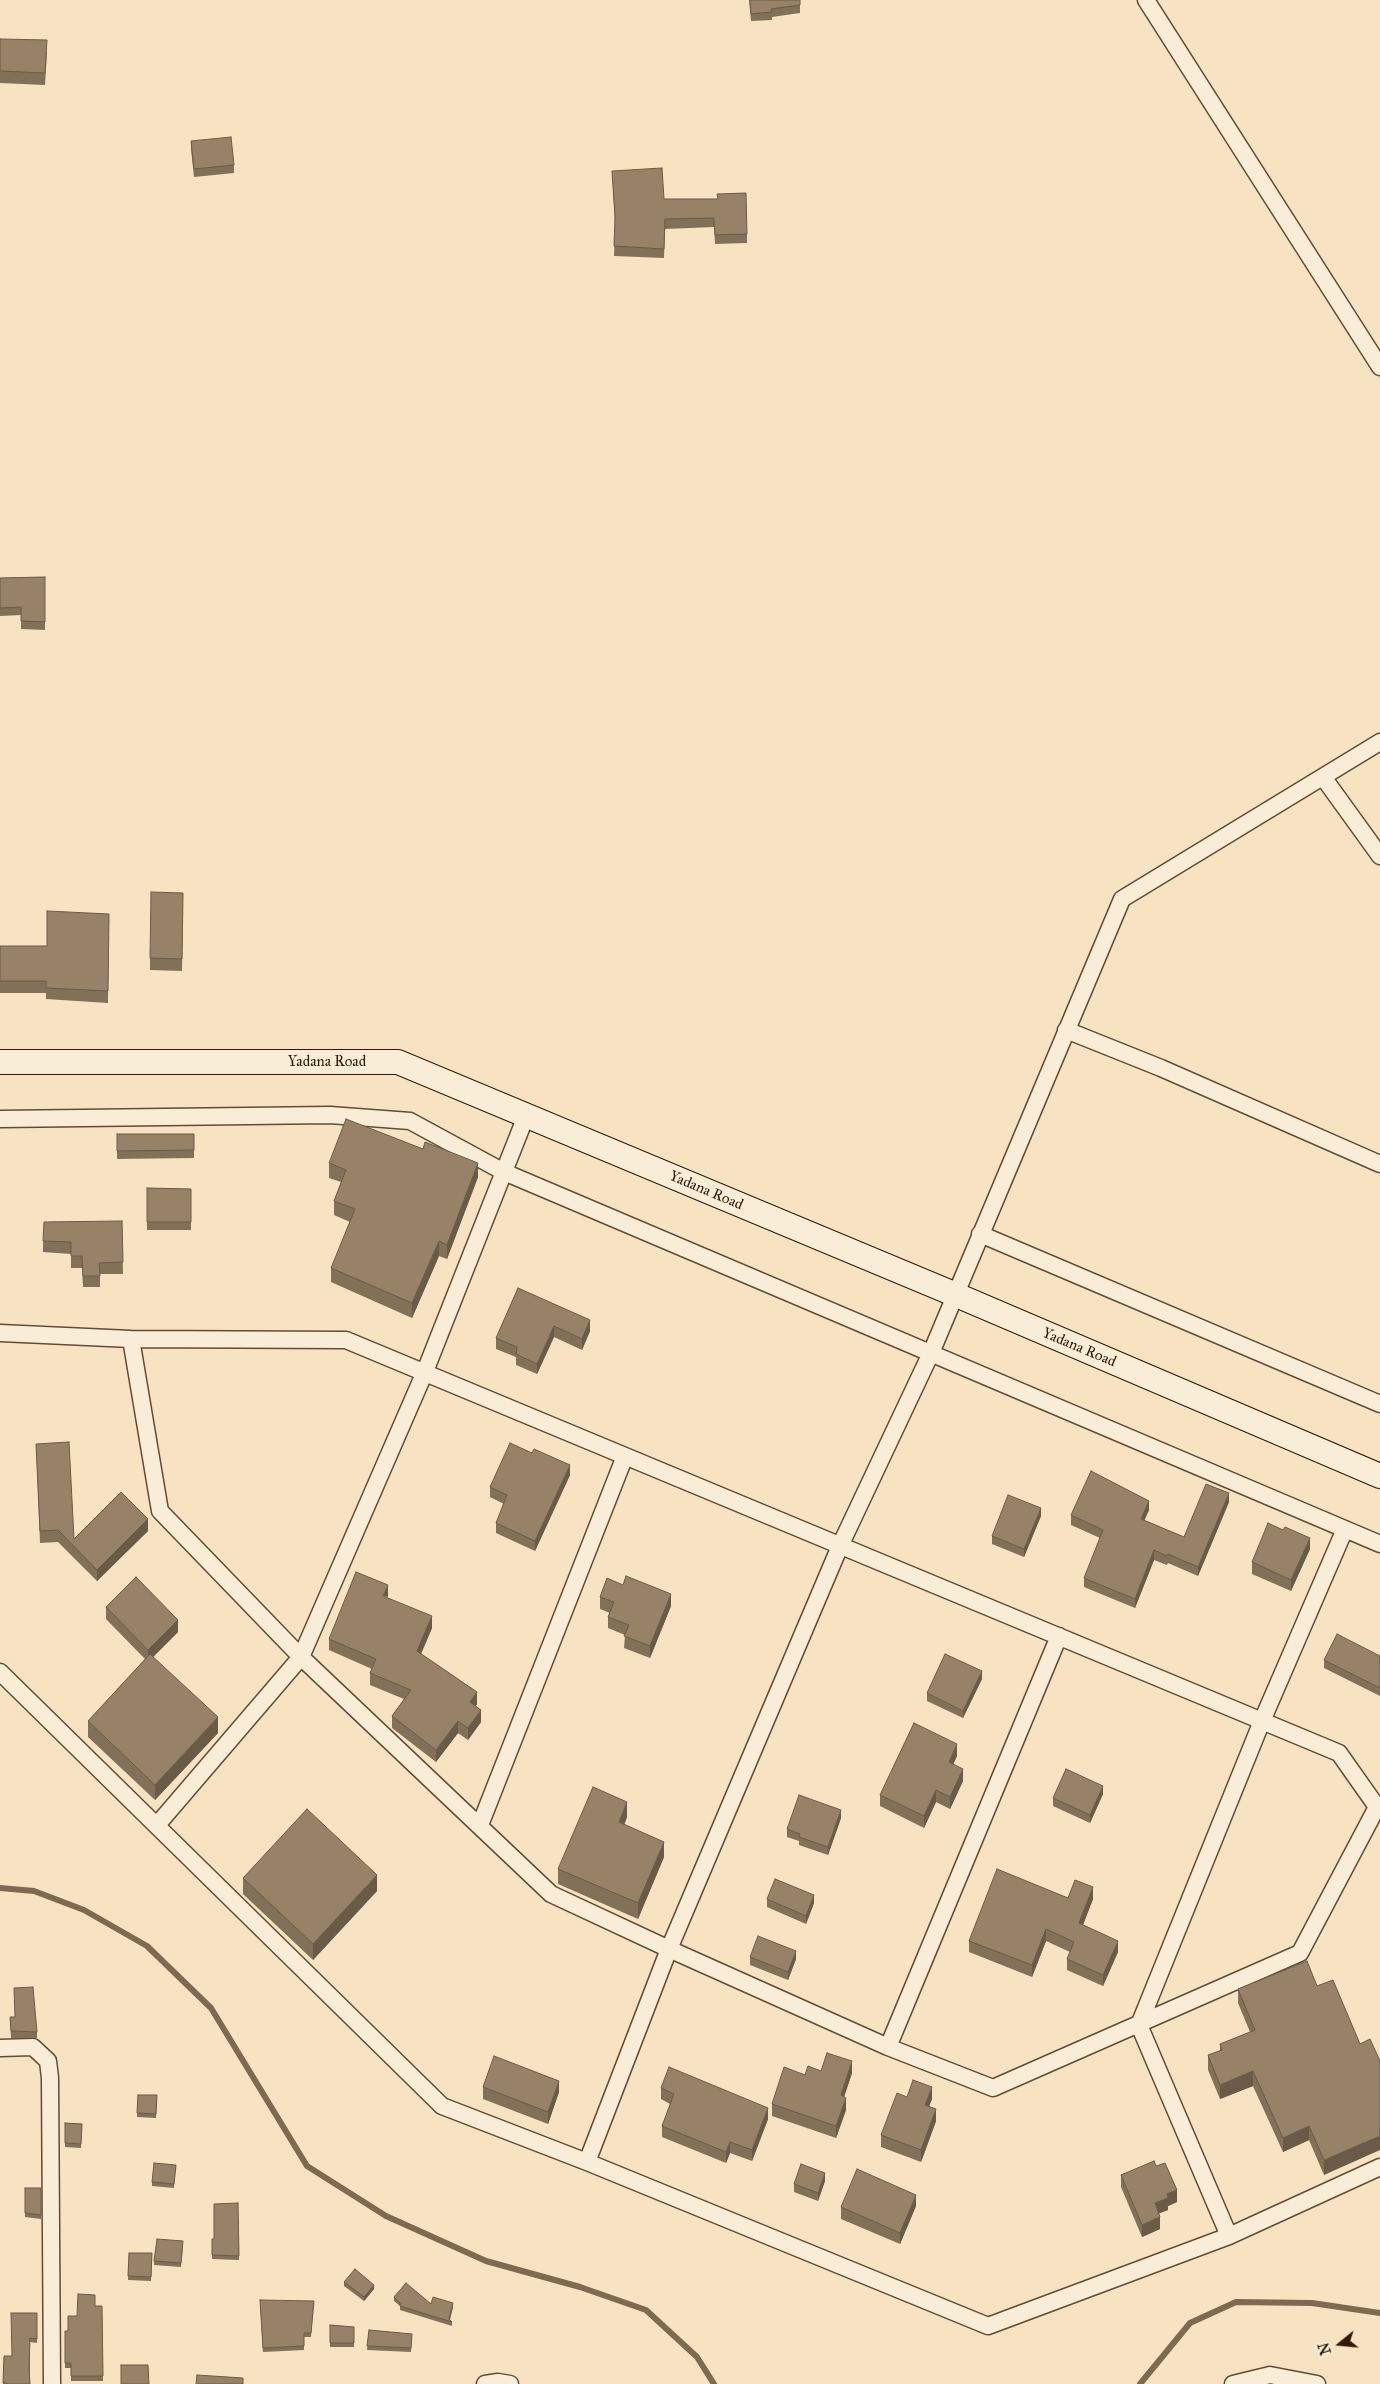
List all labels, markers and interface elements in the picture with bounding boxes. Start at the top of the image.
street label: Yadana Road [288,1053,366,1071]
street label: Yadana Road [666,1167,746,1215]
street label: Yadana Road [1039,1324,1119,1372]
north arrow [1315,2319,1365,2369]
text: N [1315,2340,1335,2357]

